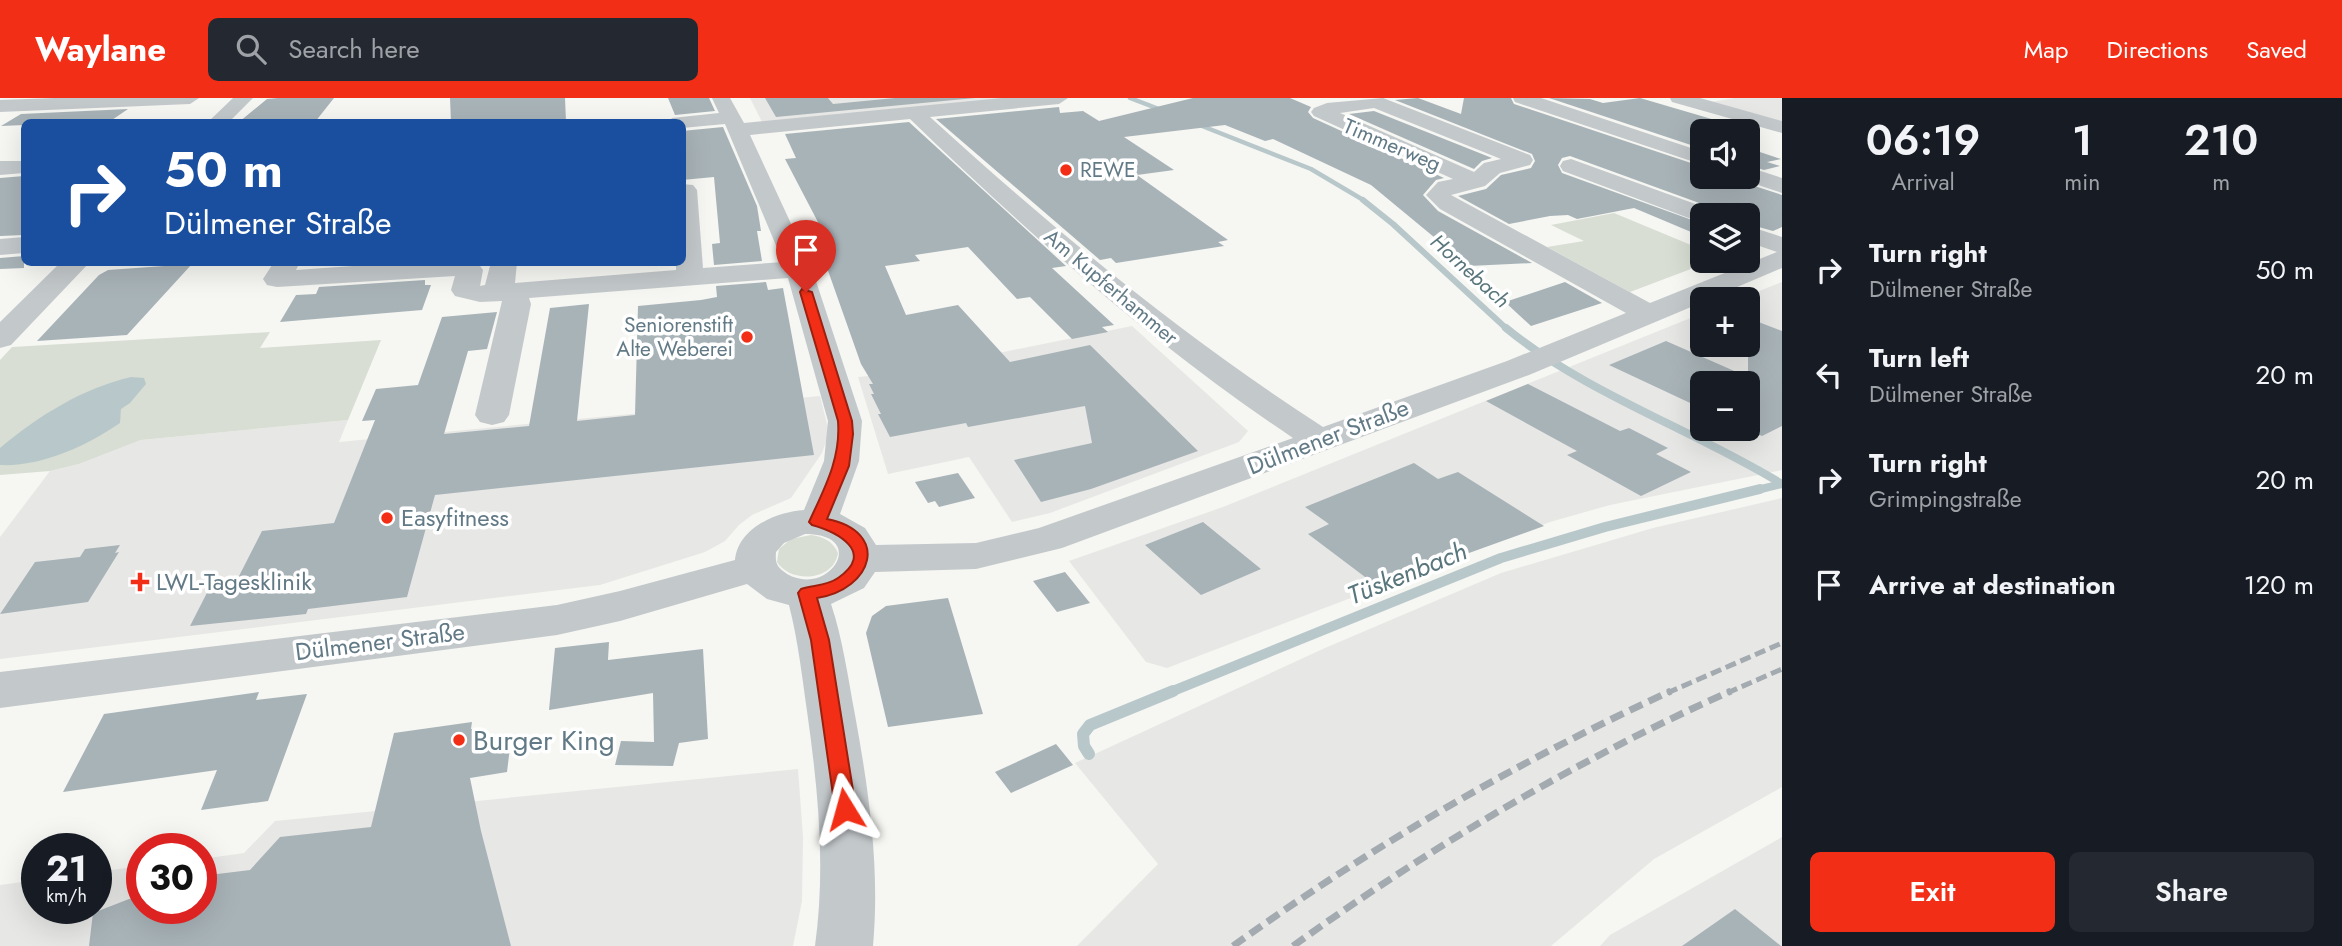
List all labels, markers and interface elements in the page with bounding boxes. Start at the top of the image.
search box [208,18,698,81]
text: Waylane [35,26,166,73]
icon: search [232,30,270,68]
text: Search here [288,30,420,68]
text: Map [2024,32,2069,67]
text: Directions [2107,32,2208,67]
text: Saved [2246,32,2307,67]
text: 06:19 [1866,110,1980,171]
text: 1 [2072,110,2093,171]
text: 210 [2184,110,2258,171]
street label: Timmerweg [1339,111,1445,179]
map controls [1690,119,1760,441]
button: sound [1690,119,1760,189]
text: 50 m [164,135,283,205]
icon: right [49,147,140,238]
place label: REWE [1080,155,1136,185]
marker: REWE [1058,162,1074,178]
text: Arrival [1891,165,1955,199]
text: min [2064,165,2100,199]
text: m [2212,165,2230,199]
text: Dülmener Straße [164,200,391,246]
button: layers [1690,203,1760,273]
pin [776,220,836,292]
street label: Am Kupferhammer [1038,222,1185,353]
water label: Hornebach [1424,227,1516,315]
icon: arrive [787,231,825,269]
text: Turn right [1869,234,1987,272]
icon: right [1810,251,1848,289]
text: 50 m [2256,251,2314,289]
text: Dülmener Straße [1869,272,2032,306]
button: + [1690,287,1760,357]
place label: Seniorenstift Alte Weberei [616,310,733,364]
marker: Seniorenstift Alte Weberei [739,329,755,345]
text: Turn left [1869,339,1969,377]
icon: left [1810,356,1848,394]
text: 20 m [2256,356,2314,394]
button: − [1690,371,1760,441]
text: Dülmener Straße [1869,377,2032,411]
street label: Dülmener Straße [1242,390,1414,483]
text: Turn right [1869,444,1987,482]
icon: right [1810,461,1848,499]
text: 20 m [2256,461,2314,499]
text: Grimpingstraße [1869,482,2022,516]
place label: Easyfitness [401,500,509,535]
marker: Easyfitness [379,510,395,526]
water label: Tüskenbach [1341,532,1473,614]
place label: LWL-Tagesklinik [156,564,312,599]
icon: arrive [1810,566,1848,604]
text: Arrive at destination [1869,566,2116,604]
text: 120 m [2244,566,2314,604]
marker: LWL-Tagesklinik [130,572,150,592]
street label: Dülmener Straße [293,614,467,669]
place label: Burger King [473,720,615,761]
marker: Burger King [451,732,467,748]
position arrow [808,772,882,846]
speed limit sign: 30 [126,833,217,924]
text: 21 [46,844,87,894]
button: Exit [1810,852,2055,932]
button: Share [2069,852,2314,932]
text: km/h [46,883,87,909]

